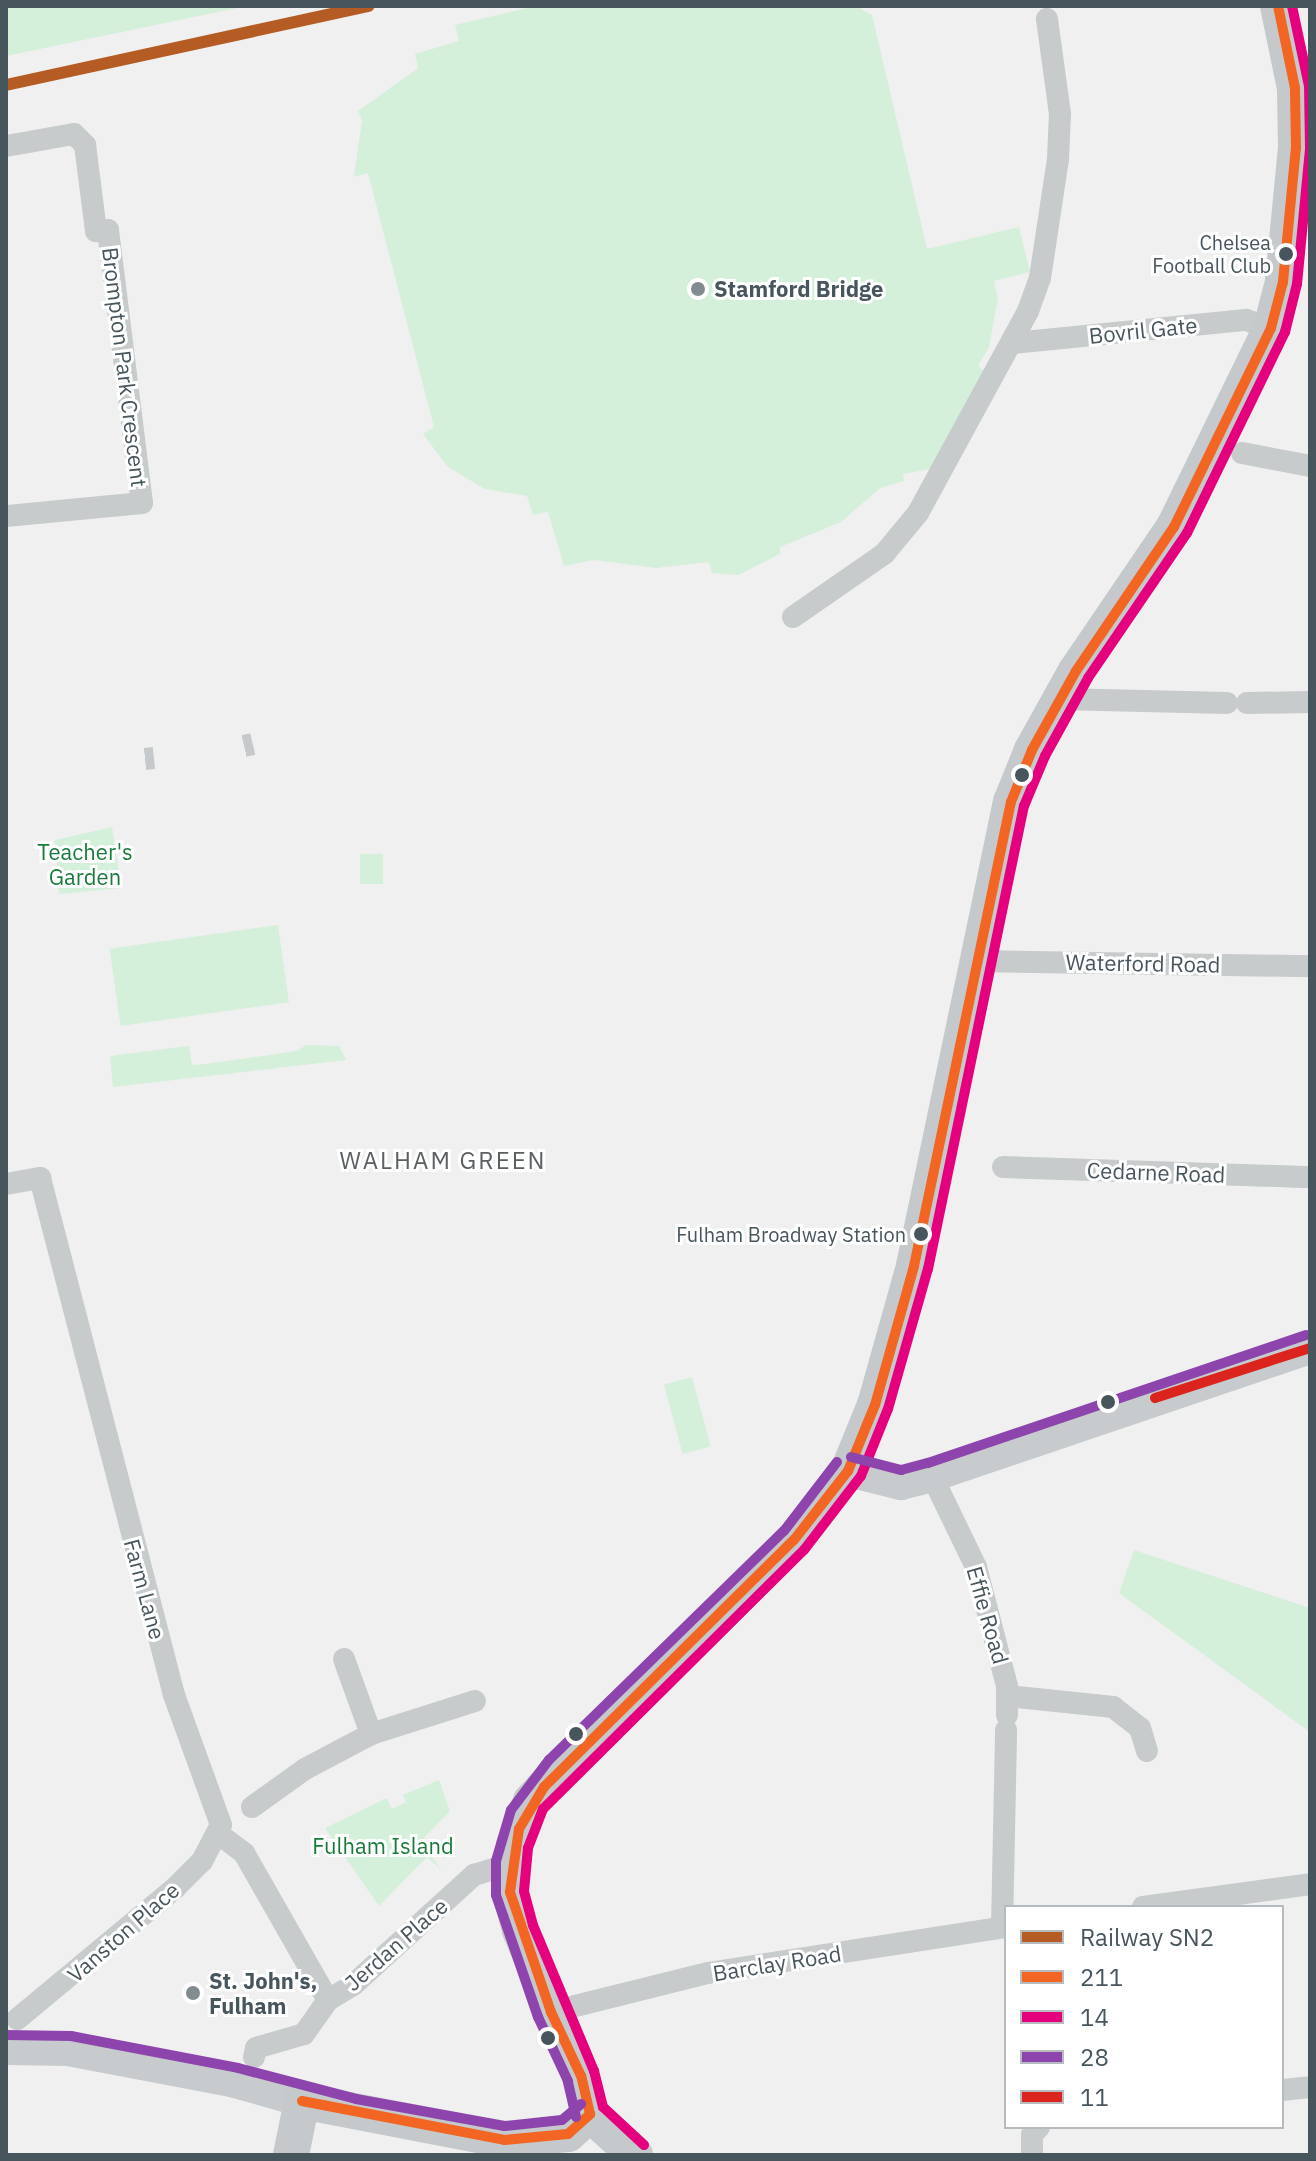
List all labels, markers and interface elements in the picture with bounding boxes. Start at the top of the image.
place label: Chelsea Football Club [1152,230,1271,277]
street label: Brompton Park Crescent [97,246,153,488]
marker: Chelsea Football Club [1278,246,1294,262]
place label: Stamford Bridge [714,276,883,302]
marker: Stamford Bridge [689,280,707,298]
street label: Bovril Gate [1088,311,1198,349]
unlabelled marker [1014,767,1030,783]
park label: Teacher's Garden [37,838,133,890]
street label: Waterford Road [1065,948,1221,978]
district label: WALHAM GREEN [339,1147,547,1175]
street label: Cedarne Road [1086,1156,1226,1188]
place label: Fulham Broadway Station [676,1222,906,1246]
marker: Fulham Broadway Station [913,1226,929,1242]
unlabelled marker [1100,1394,1116,1410]
street label: Farm Lane [119,1536,171,1642]
street label: Effie Road [961,1563,1015,1667]
unlabelled marker [568,1726,584,1742]
park label: Fulham Island [312,1833,454,1859]
street label: Vanston Place [62,1876,184,1988]
street label: Jerdan Place [339,1892,453,1996]
legend [1004,1905,1284,2129]
text: Railway SN2 [1080,1921,1214,1953]
street label: Barclay Road [711,1940,843,1986]
text: 211 [1080,1961,1123,1993]
place label: St. John's, Fulham [209,1967,317,2018]
marker: St. John's, Fulham [184,1984,202,2002]
text: 14 [1080,2001,1109,2033]
unlabelled marker [540,2030,556,2046]
text: 28 [1080,2041,1109,2073]
text: 11 [1080,2081,1109,2113]

